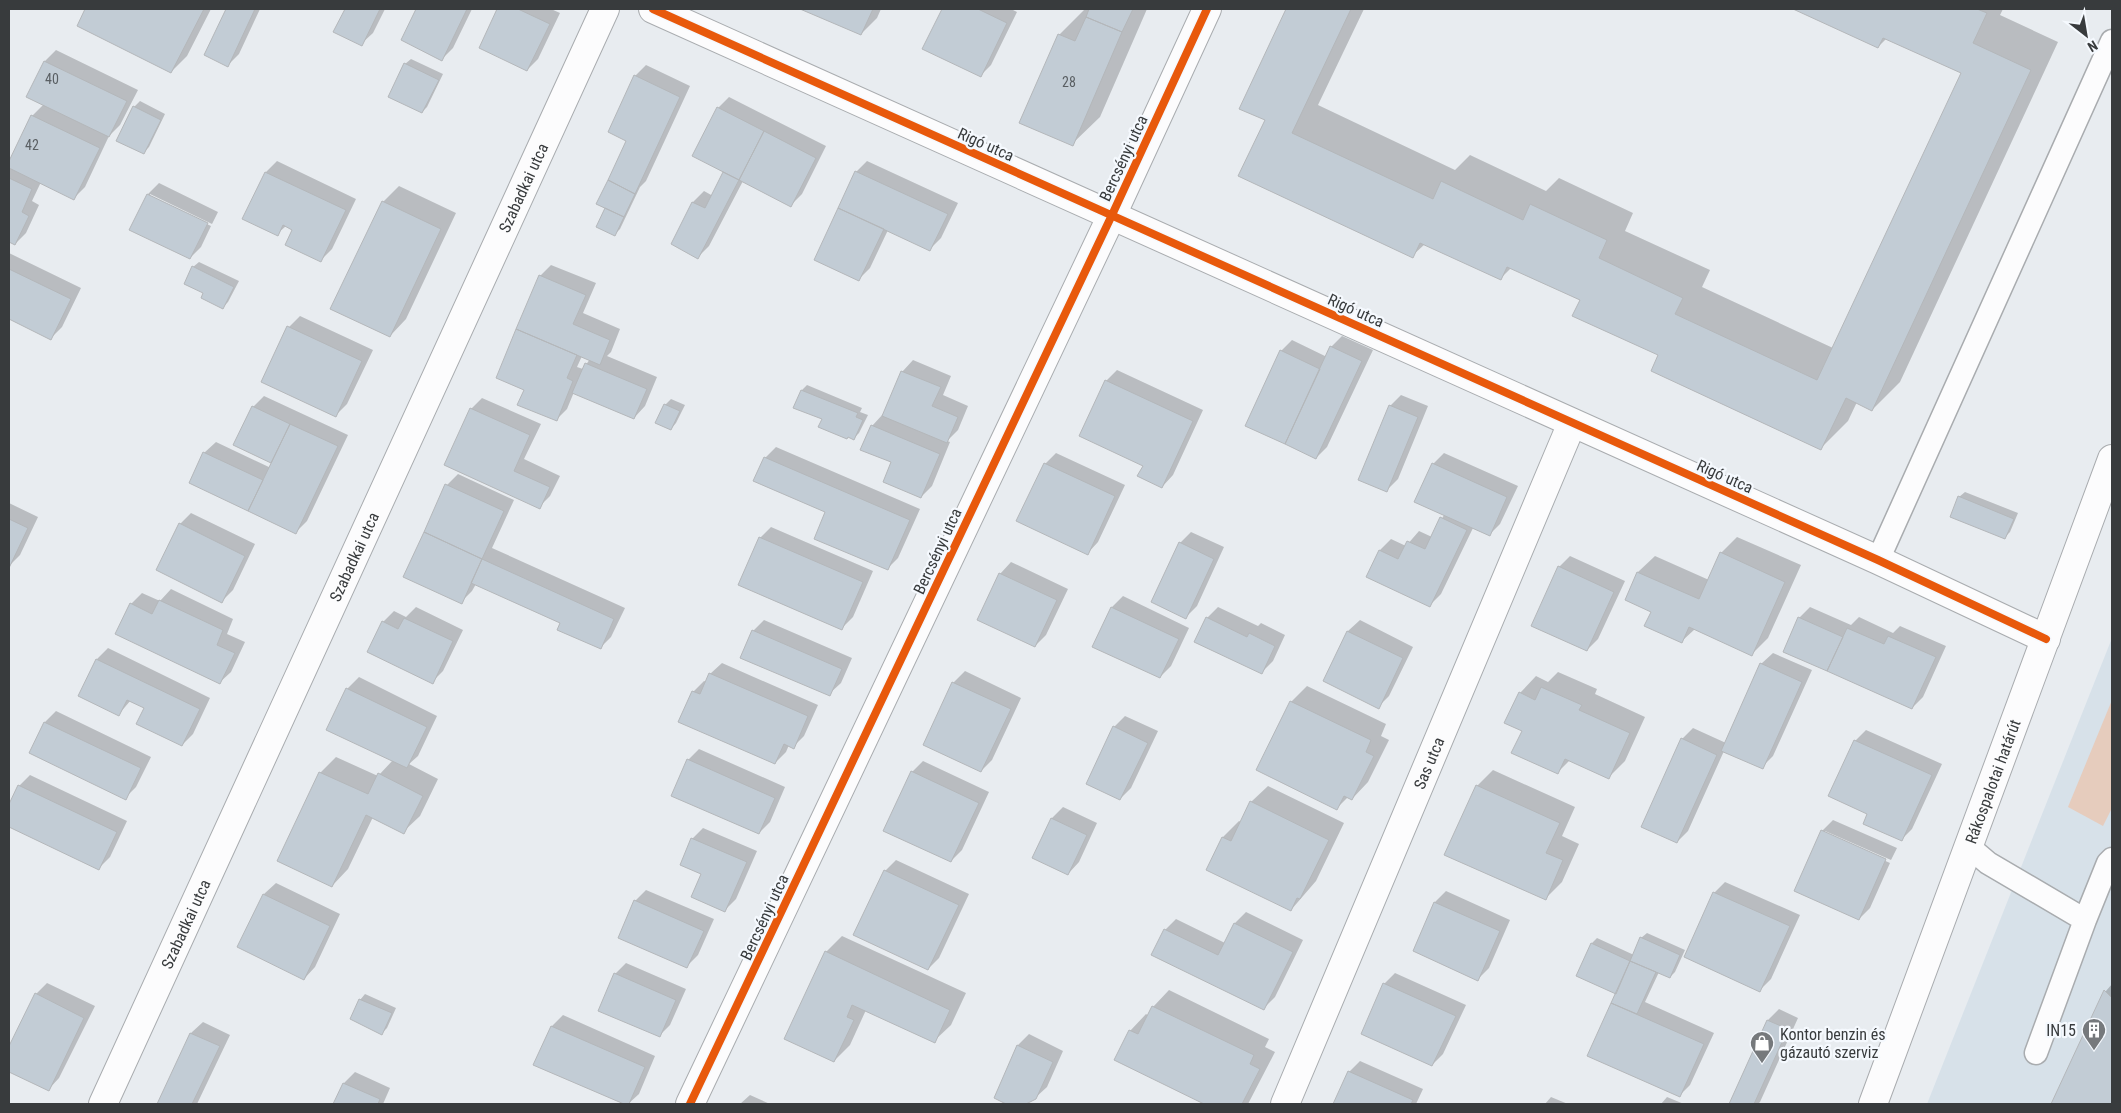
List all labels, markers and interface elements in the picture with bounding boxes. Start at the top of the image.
north arrow [2061,10,2111,60]
text: N [2085,37,2100,55]
house number: 40 [45,71,59,87]
house number: 28 [1062,74,1076,90]
street label: Bercsényi utca [1095,112,1152,204]
street label: Rigó utca [955,124,1017,165]
house number: 42 [25,137,39,153]
street label: Szabadkai utca [495,140,552,236]
street label: Rigó utca [1325,290,1387,331]
street label: Rigó utca [1694,456,1756,497]
street label: Bercsényi utca [909,505,966,597]
street label: Szabadkai utca [326,509,383,605]
street label: Rákospalotai határút [1961,717,2025,846]
street label: Sas utca [1410,734,1448,792]
street label: Bercsényi utca [736,871,793,963]
street label: Szabadkai utca [157,877,215,972]
building icon: IN15 [2081,1017,2107,1051]
place label: IN15 [2046,1021,2076,1040]
place label: Kontor benzin és gázautó szerviz [1780,1025,1886,1062]
shop icon: Kontor benzin és gázautó szerviz [1749,1030,1775,1064]

